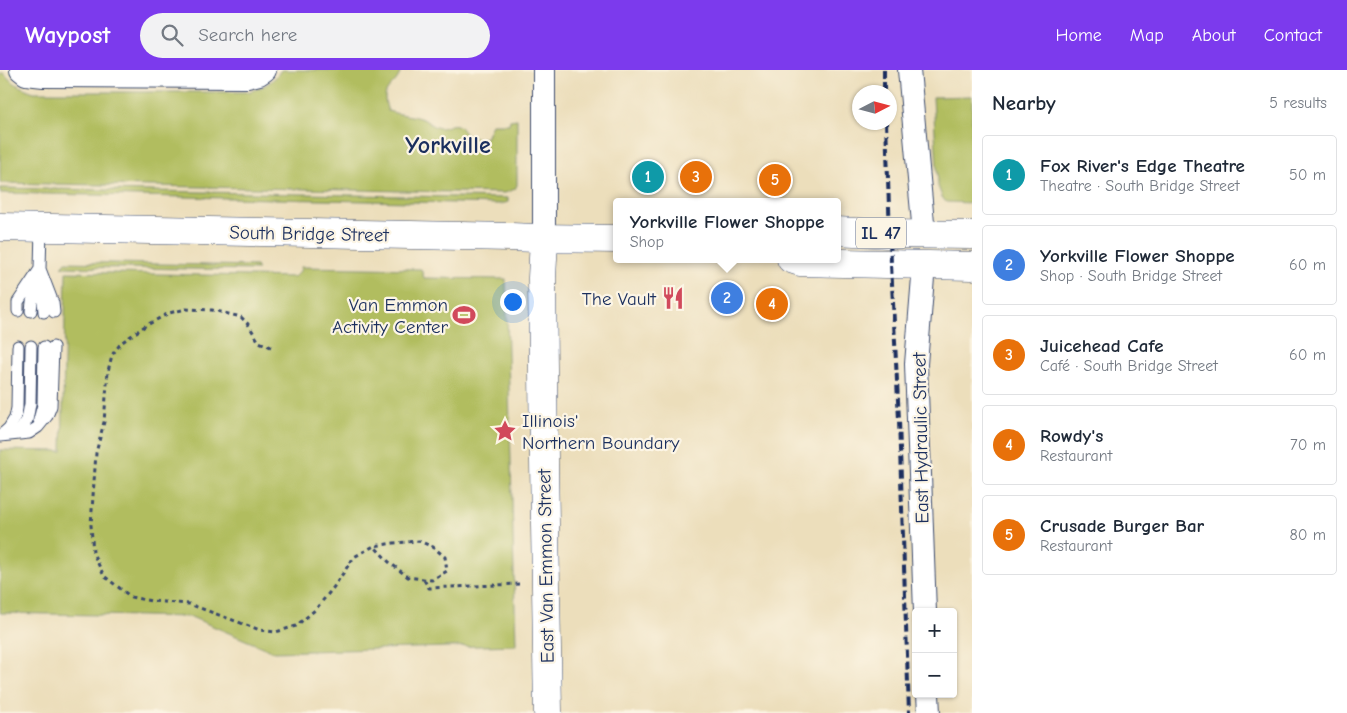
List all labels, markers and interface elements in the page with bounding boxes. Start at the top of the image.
search box [140,13,490,58]
text: Waypost [25,21,110,49]
icon: search [158,21,186,49]
text: Search here [198,24,297,46]
text: Home [1055,25,1102,46]
text: Map [1130,25,1164,46]
text: About [1192,25,1236,46]
text: Contact [1264,25,1322,46]
north arrow [852,85,897,130]
text: Nearby [992,91,1056,115]
text: 5 results [1269,94,1327,112]
district label: Yorkville [405,131,491,159]
text: Fox River's Edge Theatre [1040,155,1245,177]
pin: 1 [632,158,664,196]
pin: 3 [680,158,712,196]
pin: 5 [759,161,791,199]
text: 1 [1006,166,1012,184]
text: 50 m [1289,166,1326,184]
text: Theatre · South Bridge Street [1040,177,1240,195]
popup [613,198,841,263]
text: Yorkville Flower Shoppe [630,211,824,233]
road number: IL 47 [856,218,906,248]
street label: South Bridge Street [229,222,389,246]
text: Shop [630,233,664,251]
text: Yorkville Flower Shoppe [1040,245,1235,267]
text: 2 [1005,256,1013,274]
text: 60 m [1289,256,1326,274]
text: Shop · South Bridge Street [1040,267,1222,285]
pin: 2 [711,279,743,317]
restaurant icon: The Vault [660,285,686,311]
pin: 4 [756,285,788,323]
place label: The Vault [582,288,657,310]
your location [500,289,526,315]
place label: Van Emmon Activity Center [332,294,448,338]
sports icon: Van Emmon Activity Center [451,302,477,328]
text: Juicehead Cafe [1040,335,1163,357]
text: 3 [1005,346,1013,364]
text: 60 m [1289,346,1326,364]
street label: East Hydraulic Street [908,352,933,524]
text: Café · South Bridge Street [1040,357,1218,375]
place label: Illinois' Northern Boundary [522,410,680,454]
place icon: Illinois' Northern Boundary [492,418,518,444]
text: Rowdy's [1040,425,1103,447]
text: 4 [1005,436,1013,454]
text: 70 m [1290,436,1326,454]
text: Restaurant [1040,447,1112,465]
street label: East Van Emmon Street [533,468,559,663]
text: Crusade Burger Bar [1040,515,1204,537]
text: 5 [1005,526,1013,544]
text: 80 m [1289,526,1326,544]
text: Restaurant [1040,537,1112,555]
map controls [912,608,957,698]
button: + [912,608,957,653]
button: − [912,653,957,698]

